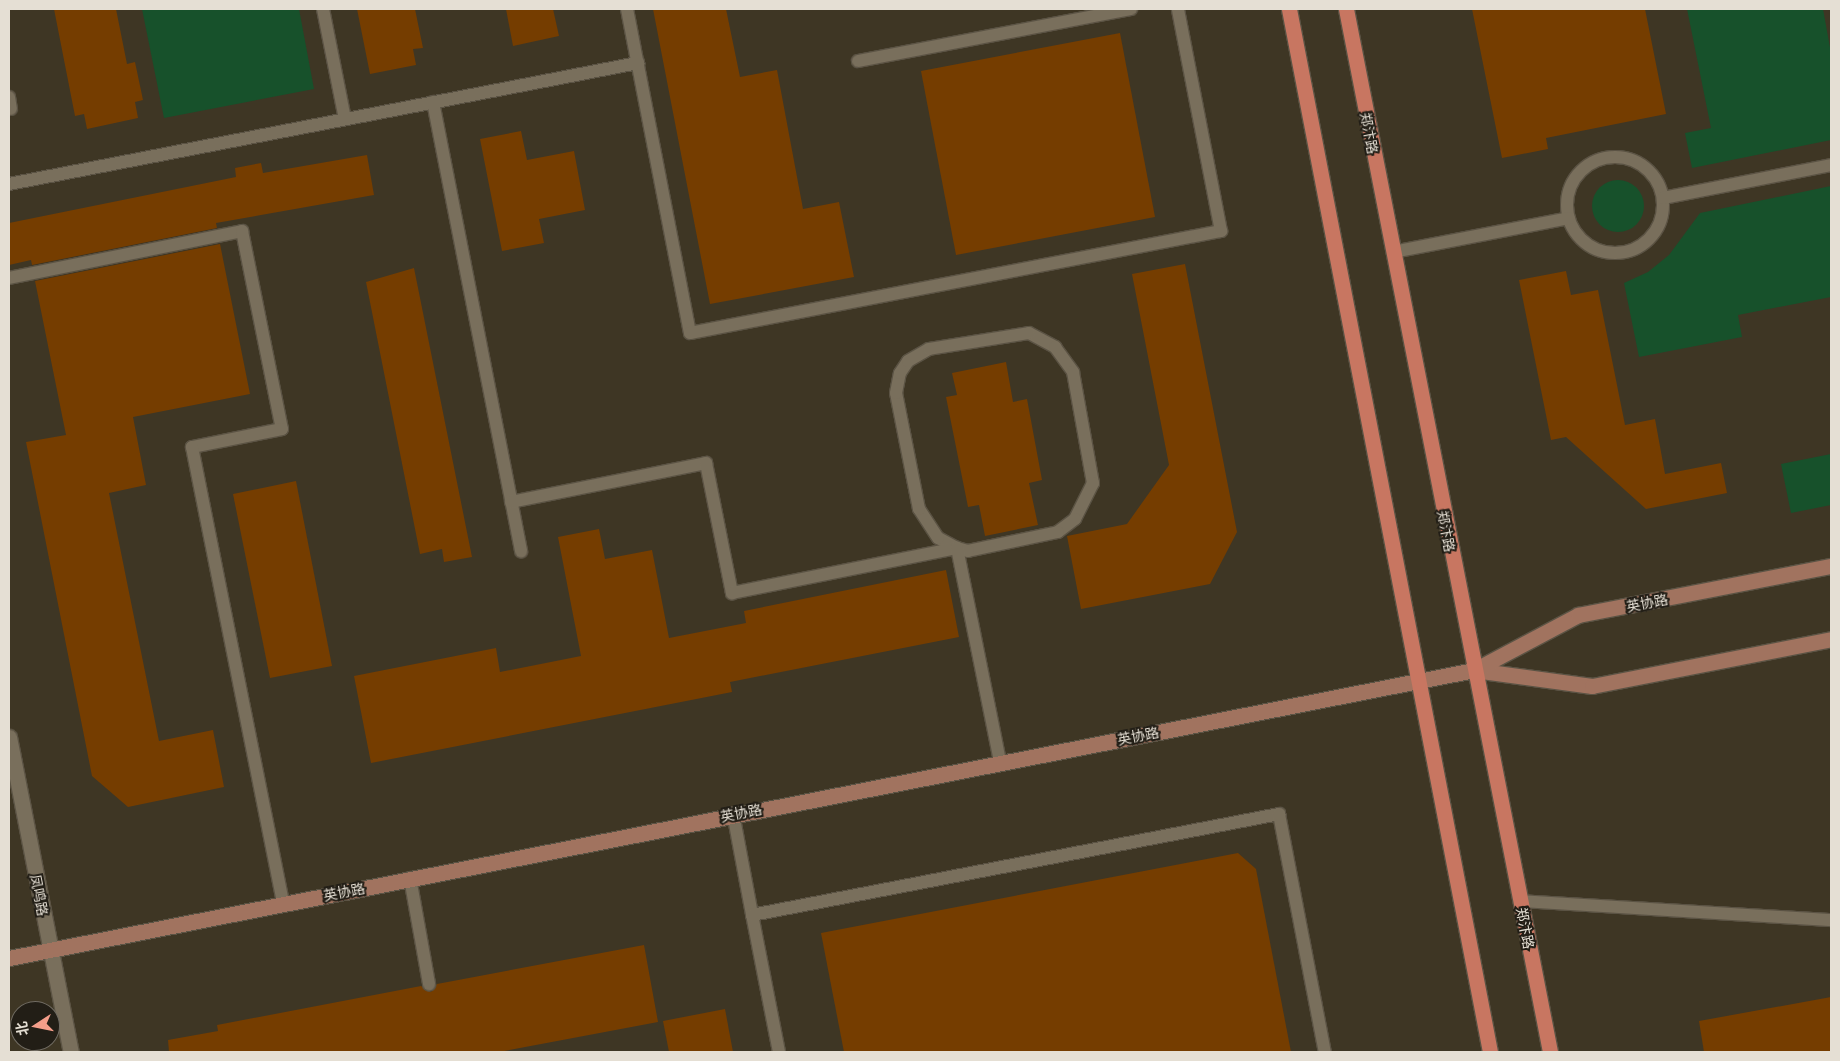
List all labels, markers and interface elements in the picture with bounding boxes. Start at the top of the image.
street label: 郑汴路 [1358,111,1382,155]
street label: 郑汴路 [1435,509,1459,553]
street label: 英协路 [1625,590,1669,614]
street label: 英协路 [1116,723,1160,747]
street label: 英协路 [719,800,763,824]
street label: 凤鸣路 [28,873,52,917]
street label: 英协路 [322,879,366,903]
street label: 郑汴路 [1514,906,1538,950]
north arrow [10,1001,60,1051]
text: 北 [10,1020,32,1037]

